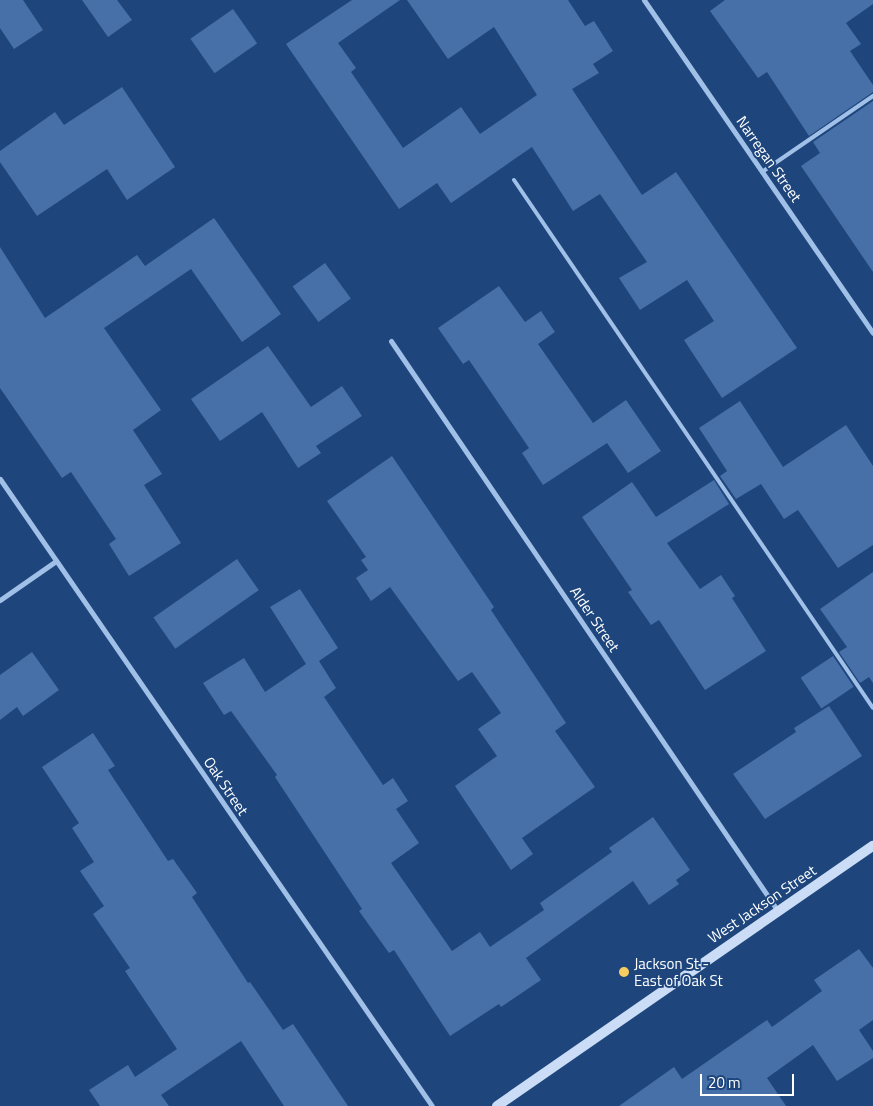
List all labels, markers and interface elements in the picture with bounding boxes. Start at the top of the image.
street label: Narregan Street [733,113,805,205]
street label: Alder Street [567,583,623,655]
street label: Oak Street [200,753,252,819]
street label: West Jackson Street [704,861,820,947]
place label: Jackson St - East of Oak St [634,954,723,989]
marker: Jackson St - East of Oak St [618,966,630,978]
scale bar [703,1064,797,1096]
text: 20 m [708,1071,741,1094]

